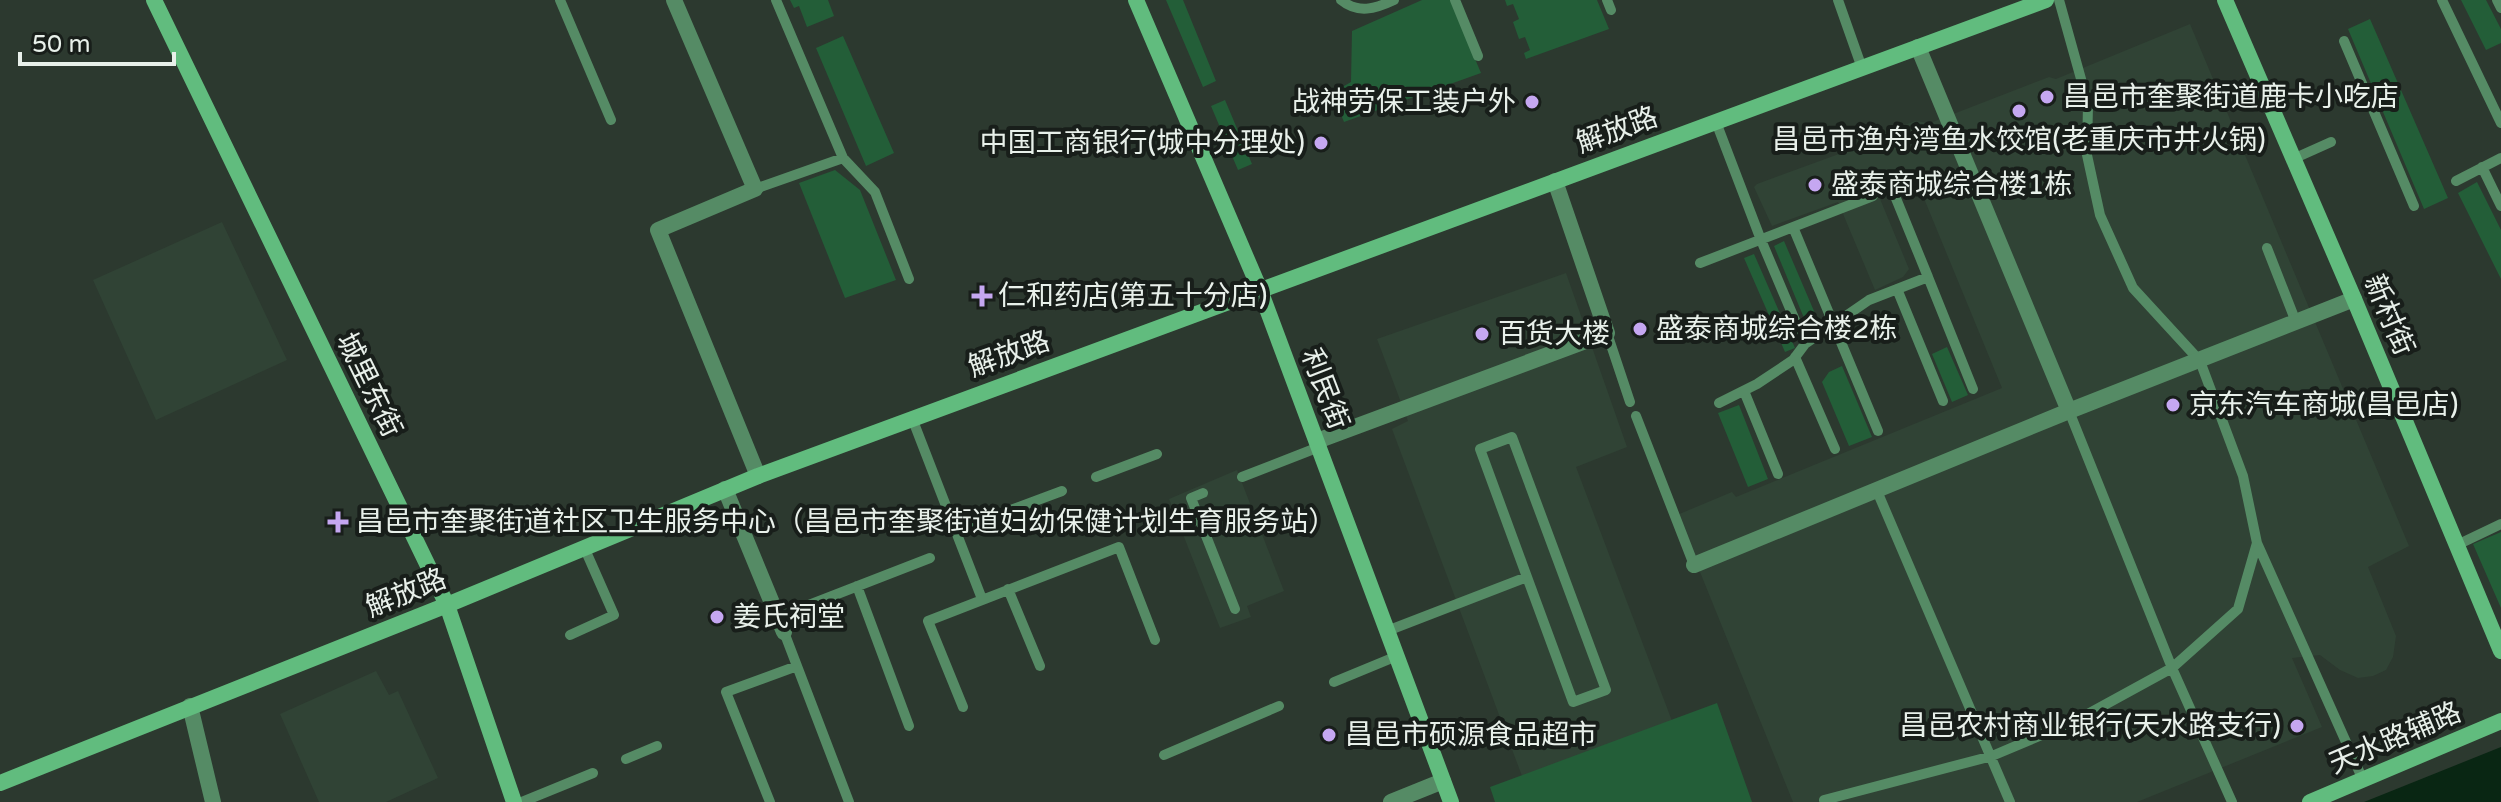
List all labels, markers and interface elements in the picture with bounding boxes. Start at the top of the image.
scale bar [20,16,174,66]
text: 50 m [32,30,90,59]
place label: 昌邑市奎聚街道鹿卡小吃店 [2063,80,2399,114]
place label: 战神劳保工装户外 [1292,85,1516,119]
marker: 昌邑市奎聚街道鹿卡小吃店 [2038,88,2056,106]
marker: 战神劳保工装户外 [1523,93,1541,111]
street label: 解放路 [1572,100,1662,160]
marker: 昌邑市渔舟湾鱼水饺馆(老重庆市井火锅) [2010,102,2028,120]
place label: 昌邑市渔舟湾鱼水饺馆(老重庆市井火锅) [1772,123,2266,157]
place label: 中国工商银行(城中分理处) [980,126,1305,160]
marker: 中国工商银行(城中分理处) [1312,134,1330,152]
place label: 盛泰商城综合楼1栋 [1831,168,2073,202]
marker: 盛泰商城综合楼1栋 [1806,176,1824,194]
street label: 新村街 [2357,270,2421,360]
place label: 仁和药店(第五十分店) [998,279,1267,313]
marker: 仁和药店(第五十分店) [973,287,991,305]
place label: 盛泰商城综合楼2栋 [1656,312,1898,346]
place label: 百货大楼 [1498,317,1610,351]
marker: 盛泰商城综合楼2栋 [1631,320,1649,338]
street label: 解放路 [964,324,1054,384]
marker: 百货大楼 [1473,325,1491,343]
street label: 城里东街 [329,327,409,443]
street label: 利民街 [1294,344,1356,434]
place label: 京东汽车商城(昌邑店) [2189,388,2458,422]
marker: 京东汽车商城(昌邑店) [2164,396,2182,414]
place label: 昌邑市奎聚街道社区卫生服务中心（昌邑市奎聚街道妇幼保健计划生育服务站） [356,505,1336,539]
marker: 昌邑市奎聚街道社区卫生服务中心（昌邑市奎聚街道妇幼保健计划生育服务站） [327,511,349,533]
street label: 解放路 [361,562,451,624]
place label: 姜氏祠堂 [733,600,845,634]
marker: 姜氏祠堂 [708,608,726,626]
street label: 天水路辅路 [2324,695,2466,781]
place label: 昌邑农村商业银行(天水路支行) [1900,709,2281,743]
marker: 昌邑农村商业银行(天水路支行) [2288,717,2306,735]
place label: 昌邑市硕源食品超市 [1345,718,1597,752]
marker: 昌邑市硕源食品超市 [1320,726,1338,744]

